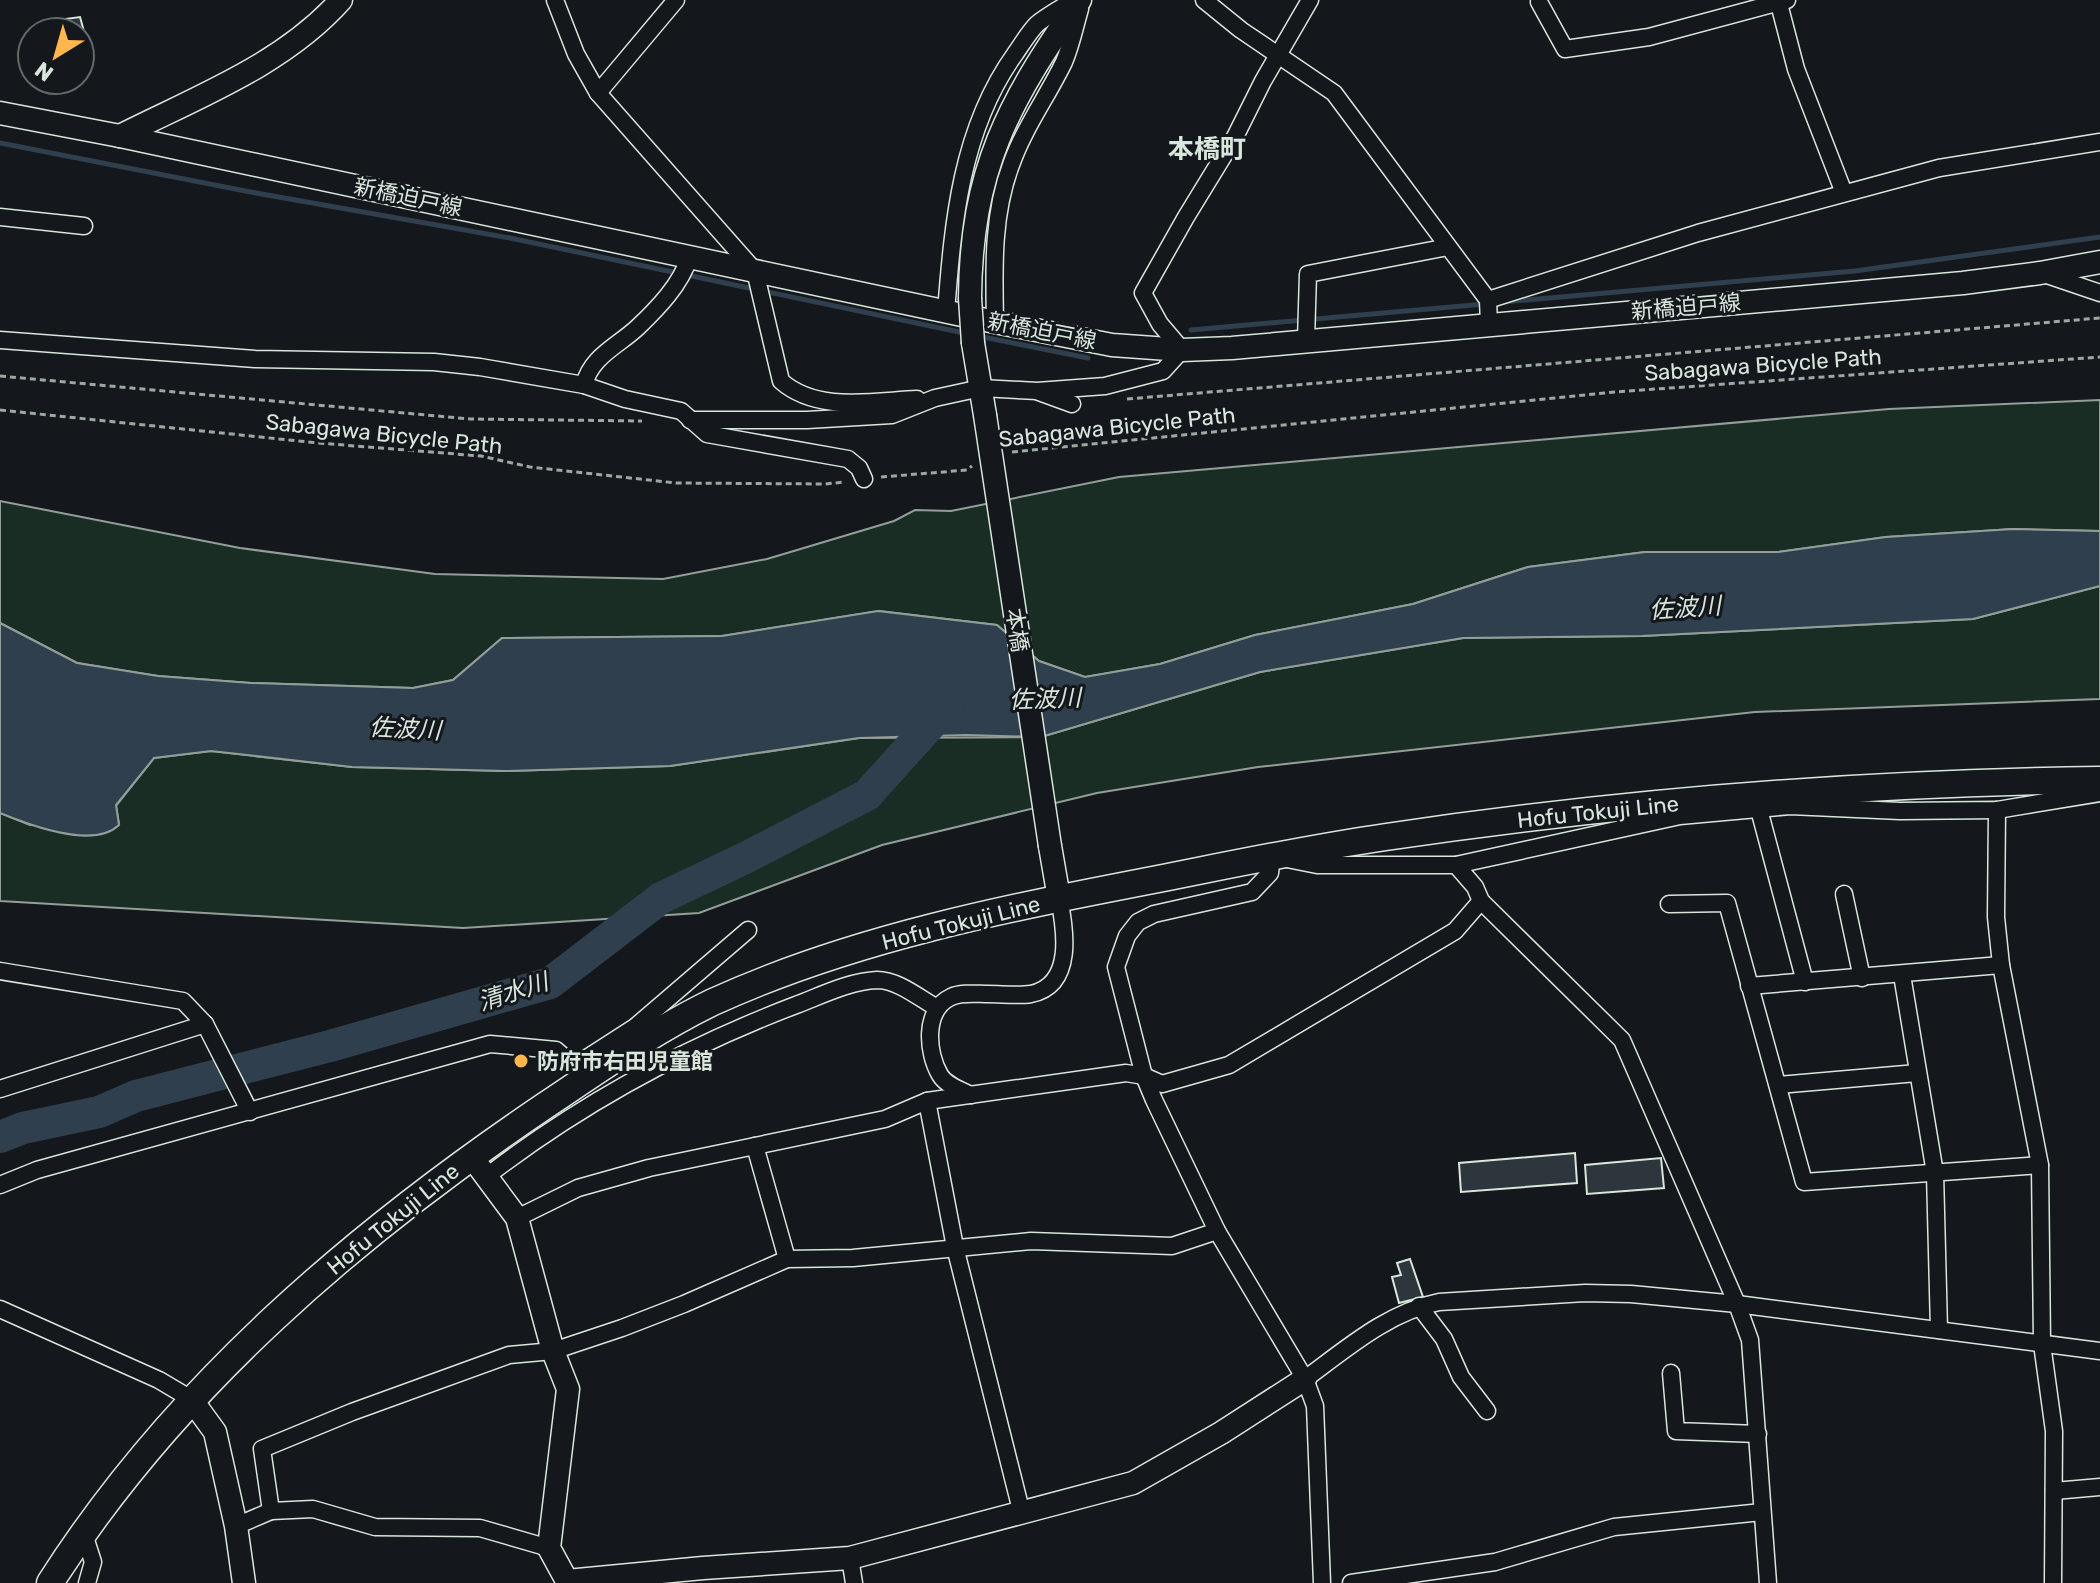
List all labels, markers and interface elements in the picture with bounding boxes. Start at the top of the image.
north arrow [16,16,96,96]
text: N [30,56,59,87]
district label: 本橋町 [1168,134,1246,165]
street label: 新橋迫戸線 [351,172,465,222]
street label: 新橋迫戸線 [1630,289,1742,325]
street label: 新橋迫戸線 [985,307,1099,355]
street label: Sabagawa Bicycle Path [1643,343,1883,387]
street label: Sabagawa Bicycle Path [997,401,1237,453]
street label: Sabagawa Bicycle Path [264,408,504,460]
water label: 佐波川 [1648,591,1725,624]
street label: 本橋 [1000,606,1034,654]
water label: 佐波川 [1009,684,1084,714]
water label: 佐波川 [368,713,445,745]
street label: Hofu Tokuji Line [1516,790,1680,834]
street label: Hofu Tokuji Line [879,890,1043,956]
water label: 清水川 [474,967,554,1016]
place label: 防府市右田児童館 [537,1048,713,1075]
marker: 防府市右田児童館 [512,1052,530,1070]
street label: Hofu Tokuji Line [321,1157,465,1281]

